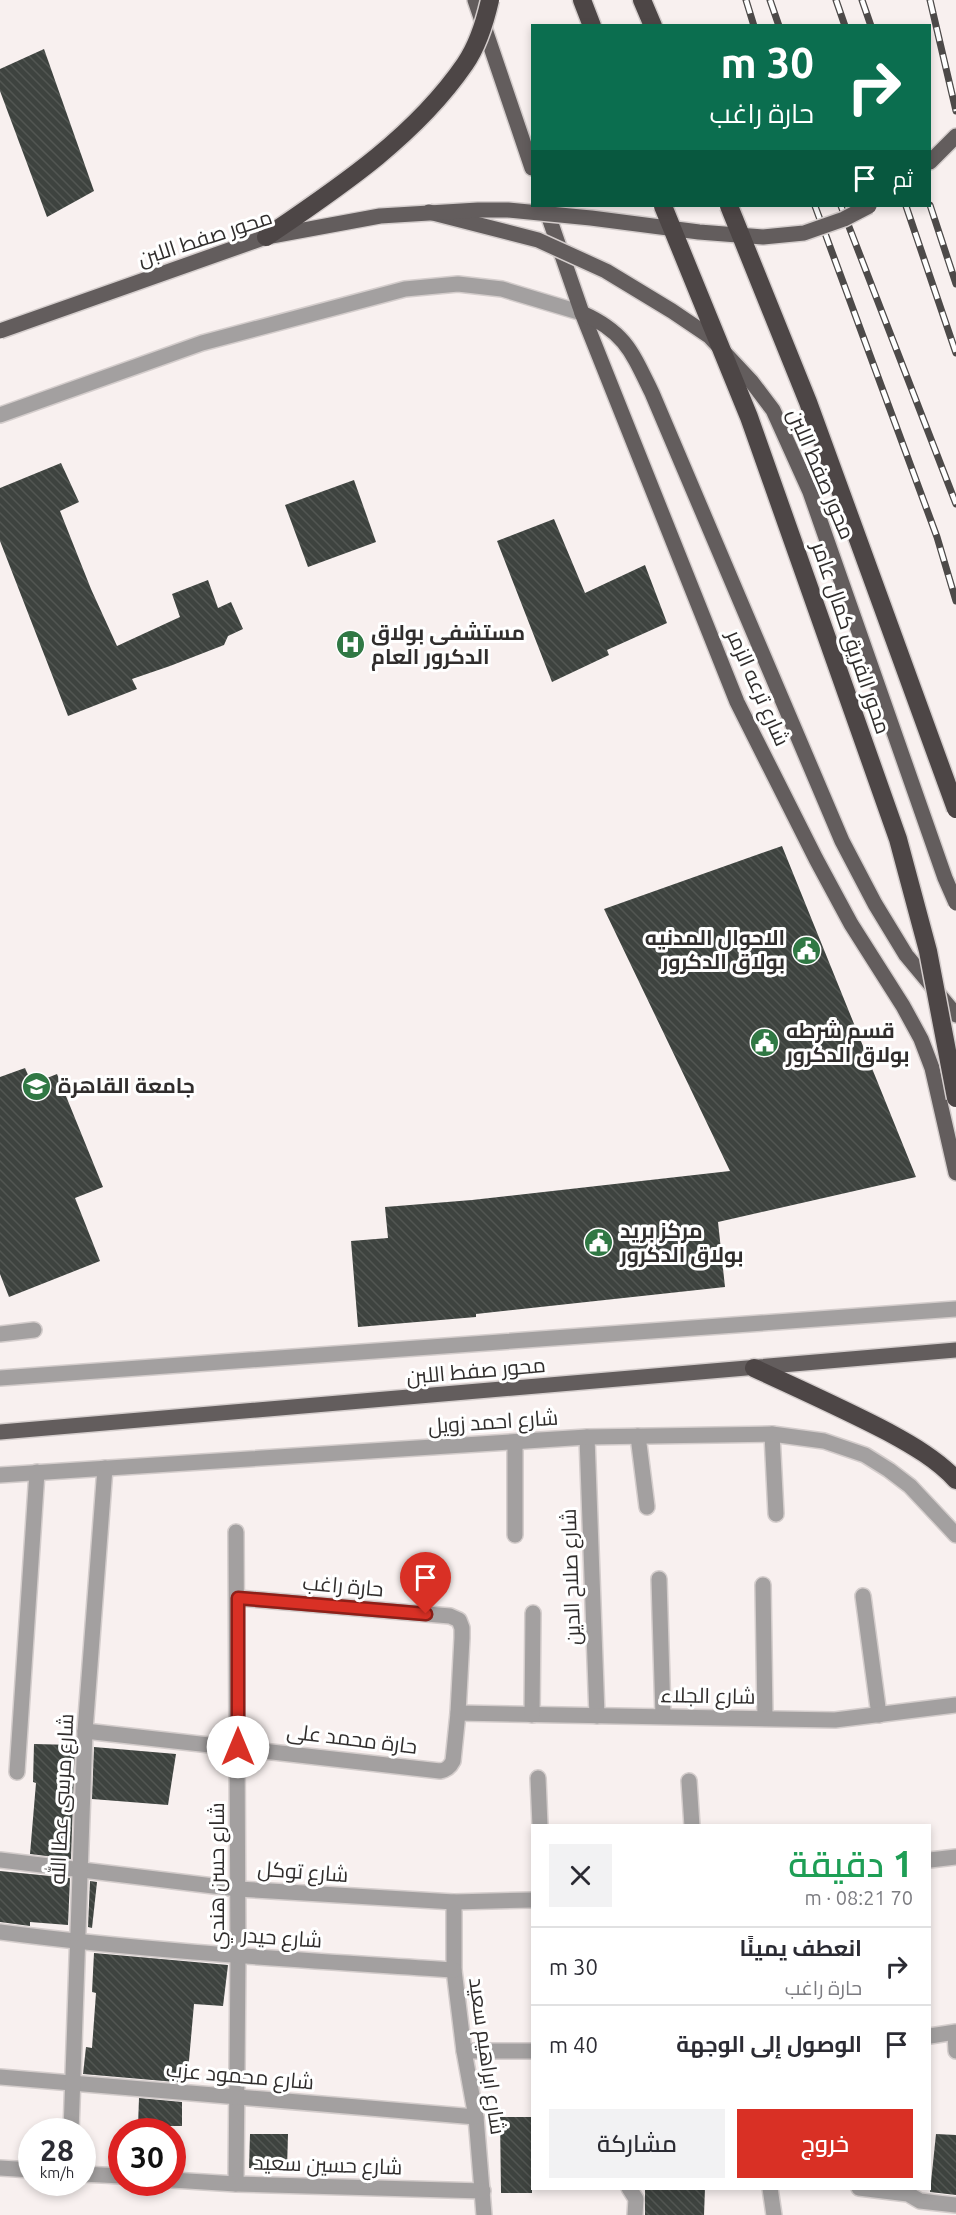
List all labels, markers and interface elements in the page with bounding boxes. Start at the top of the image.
text: 30 m [720,39,814,86]
icon: right [835,48,913,126]
text: حارة راغب [710,98,814,128]
icon: arrive [848,162,881,195]
text: ثم [893,166,913,191]
street label: محور صفط اللبن [135,204,275,272]
street label: محور صفط اللبن [782,405,860,543]
street label: محور الفريق كمال عامر [806,538,896,737]
place label: مستشفى بولاق الدكرور العام [371,620,525,671]
street label: شارع ترعه الزمر [720,625,795,750]
hospital icon: مستشفى بولاق الدكرور العام [334,629,366,661]
place label: الاحوال المدنيه بولاق الدكرور [645,925,785,975]
public building icon: الاحوال المدنيه بولاق الدكرور [790,934,822,966]
place label: قسم شرطه بولاق الدكرور [785,1018,909,1068]
public building icon: قسم شرطه بولاق الدكرور [749,1027,781,1059]
school or university icon: جامعة القاهرة [21,1070,53,1102]
place label: جامعة القاهرة [58,1073,195,1098]
place label: مركز بريد بولاق الدكرور [619,1218,743,1268]
public building icon: مركز بريد بولاق الدكرور [583,1227,615,1259]
street label: محور صفط اللبن [405,1352,547,1390]
street label: شارع احمد زويل [427,1404,559,1441]
street label: شارع صلاح الدين [556,1508,587,1646]
pin [400,1552,451,1614]
icon: arrive [409,1561,442,1594]
street label: حارة راغب [301,1570,385,1601]
street label: شارع الجلاء [660,1682,756,1711]
street label: شارع مرسى عطا الله [44,1713,80,1885]
position arrow [206,1715,270,1779]
street label: حارة محمد على [285,1718,419,1760]
street label: شارع حسن هندي [204,1802,233,1950]
text: 1 دقيقة [788,1843,913,1884]
button: close [549,1844,612,1907]
street label: شارع توكل [257,1856,349,1889]
text: 70 m · 08:21 [804,1886,913,1909]
street label: شارع حيدر [240,1922,323,1955]
text: انعطف يمينًا [740,1935,862,1960]
icon: right [880,1950,913,1983]
text: 30 m [549,1954,598,1979]
street label: شارع ابراهيم سعيد [462,1976,511,2136]
text: حارة راغب [785,1976,862,1999]
icon: arrive [880,2028,913,2061]
text: الوصول إلى الوجهة [676,2031,862,2056]
text: 40 m [549,2032,598,2057]
street label: شارع محمود عزب [165,2057,315,2096]
button: مشاركة [549,2109,725,2178]
button: خروج [737,2109,913,2178]
speed limit sign: 30 [108,2118,186,2196]
text: 28 [40,2133,74,2167]
street label: شارع حسين سعيد [253,2149,403,2182]
text: km/h [40,2164,74,2181]

